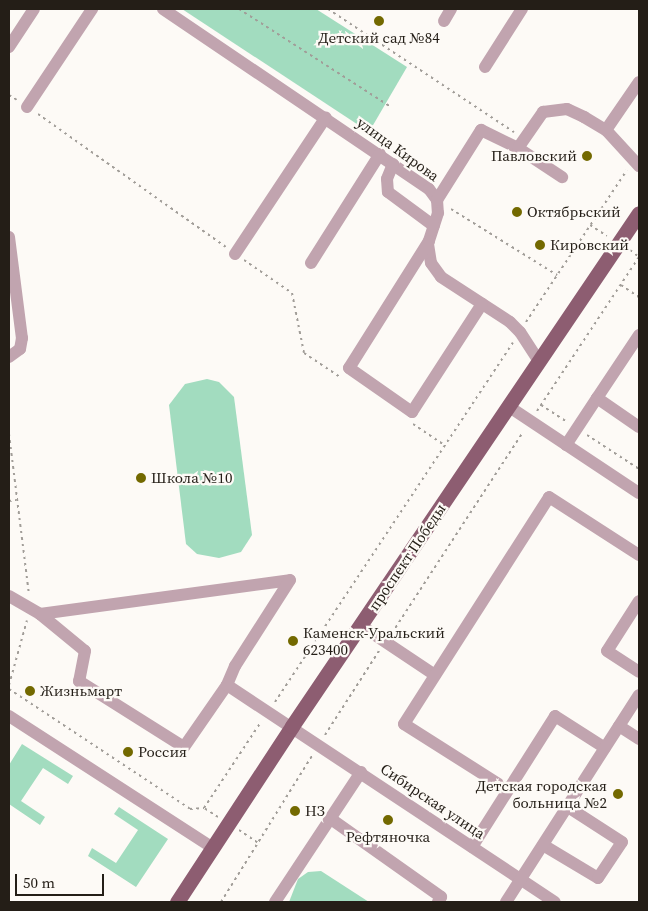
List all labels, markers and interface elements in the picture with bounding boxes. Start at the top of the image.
marker: Детский сад №84 [373,15,385,27]
place label: Детский сад №84 [318,29,440,47]
street label: улица Кирова [353,113,443,185]
place label: Павловский [491,147,577,165]
marker: Павловский [581,150,593,162]
place label: Октябрьский [527,203,621,221]
marker: Октябрьский [511,206,523,218]
place label: Кировский [550,236,629,254]
marker: Кировский [534,239,546,251]
place label: Школа №10 [151,469,232,487]
marker: Школа №10 [135,472,147,484]
street label: проспект Победы [365,500,449,614]
place label: Каменск-Уральский 623400 [303,623,445,658]
marker: Каменск-Уральский 623400 [287,635,299,647]
place label: Жизньмарт [40,682,122,700]
marker: Жизньмарт [24,685,36,697]
place label: Россия [138,743,187,761]
marker: Россия [122,746,134,758]
street label: Сибирская улица [377,759,489,843]
place label: Детская городская больница №2 [476,776,607,811]
marker: Детская городская больница №2 [611,787,625,801]
place label: НЗ [305,802,325,820]
marker: НЗ [289,805,301,817]
marker: Рефтяночка [382,814,394,826]
place label: Рефтяночка [346,828,430,846]
scale bar [18,864,106,896]
text: 50 m [23,872,55,893]

